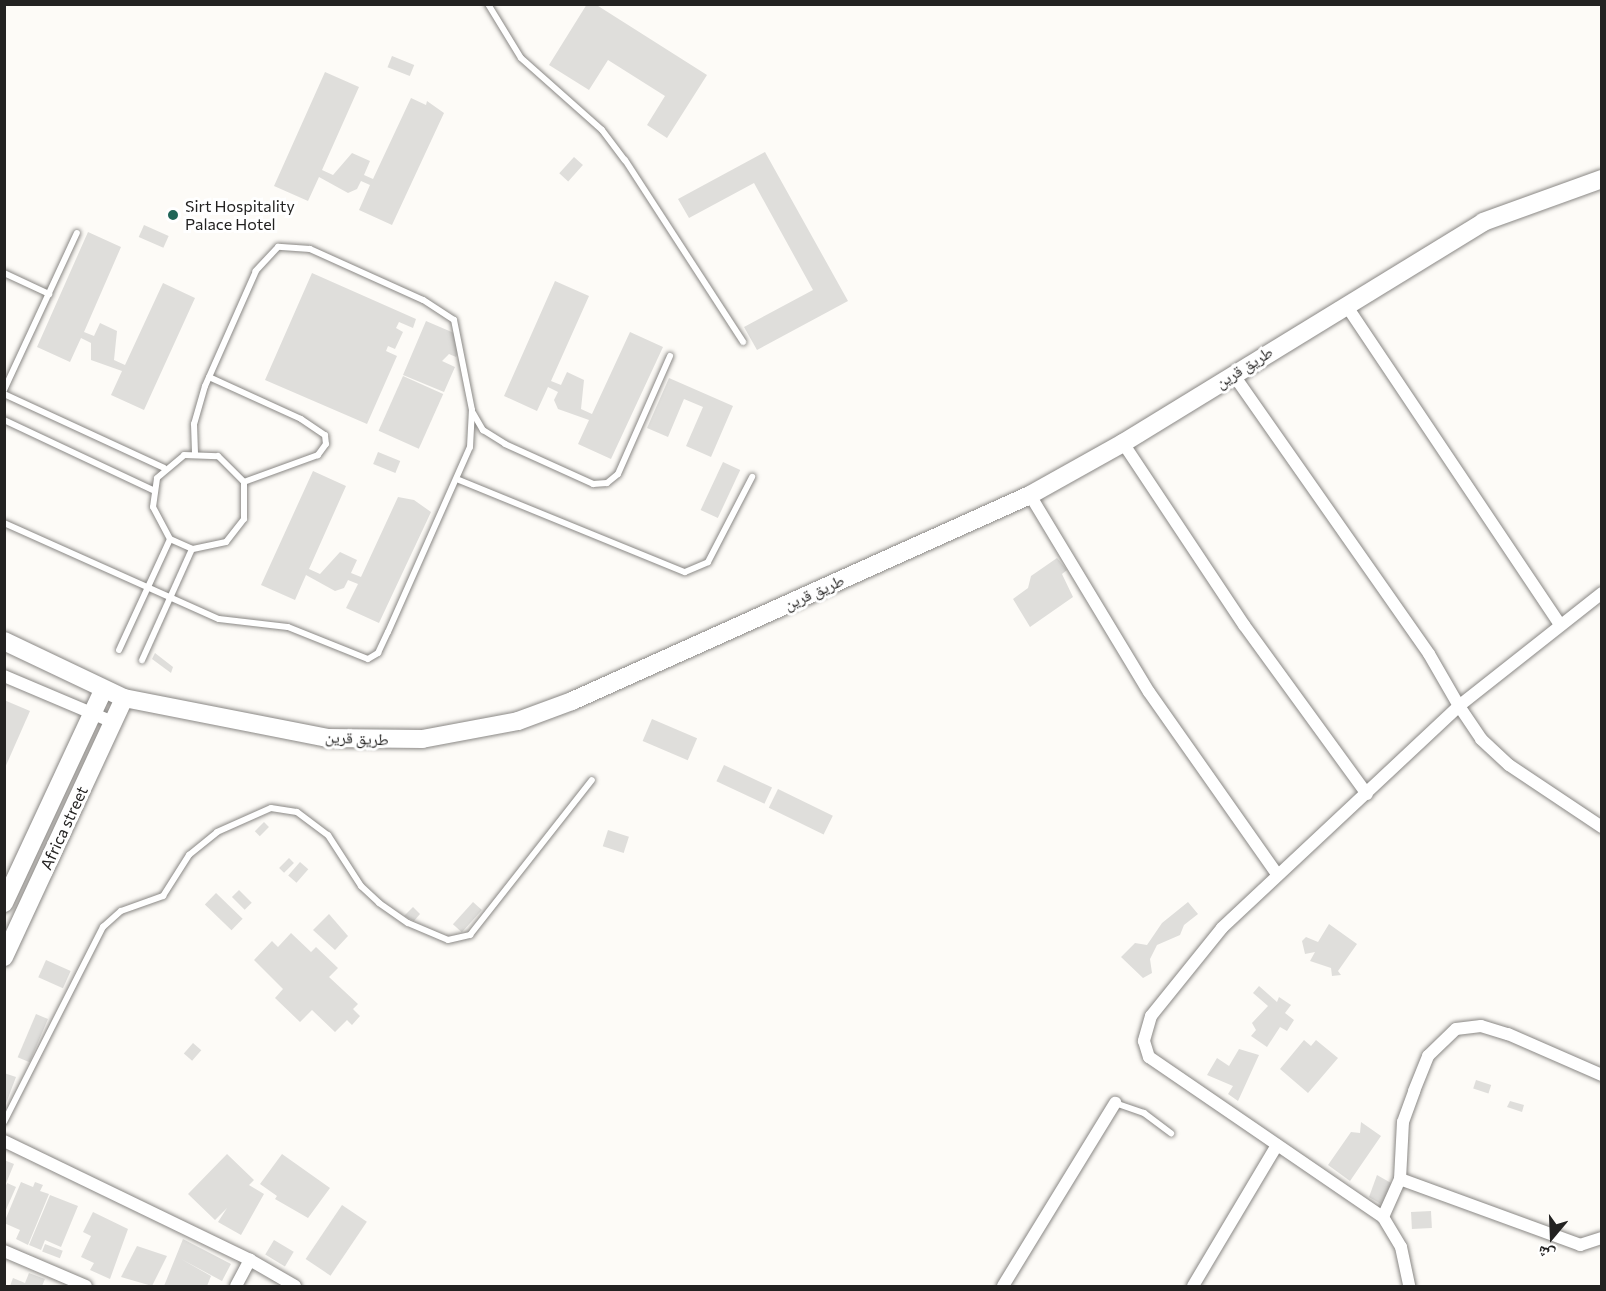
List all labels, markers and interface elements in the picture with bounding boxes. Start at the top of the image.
place label: Sirt Hospitality Palace Hotel [185,196,295,234]
marker: Sirt Hospitality Palace Hotel [166,208,180,222]
street label: طريق قرين [1212,342,1276,392]
street label: طريق قرين [781,570,847,614]
street label: طريق قرين [325,727,389,749]
street label: Africa street [36,783,92,873]
north arrow [1522,1207,1582,1267]
text: ش [1535,1243,1557,1266]

